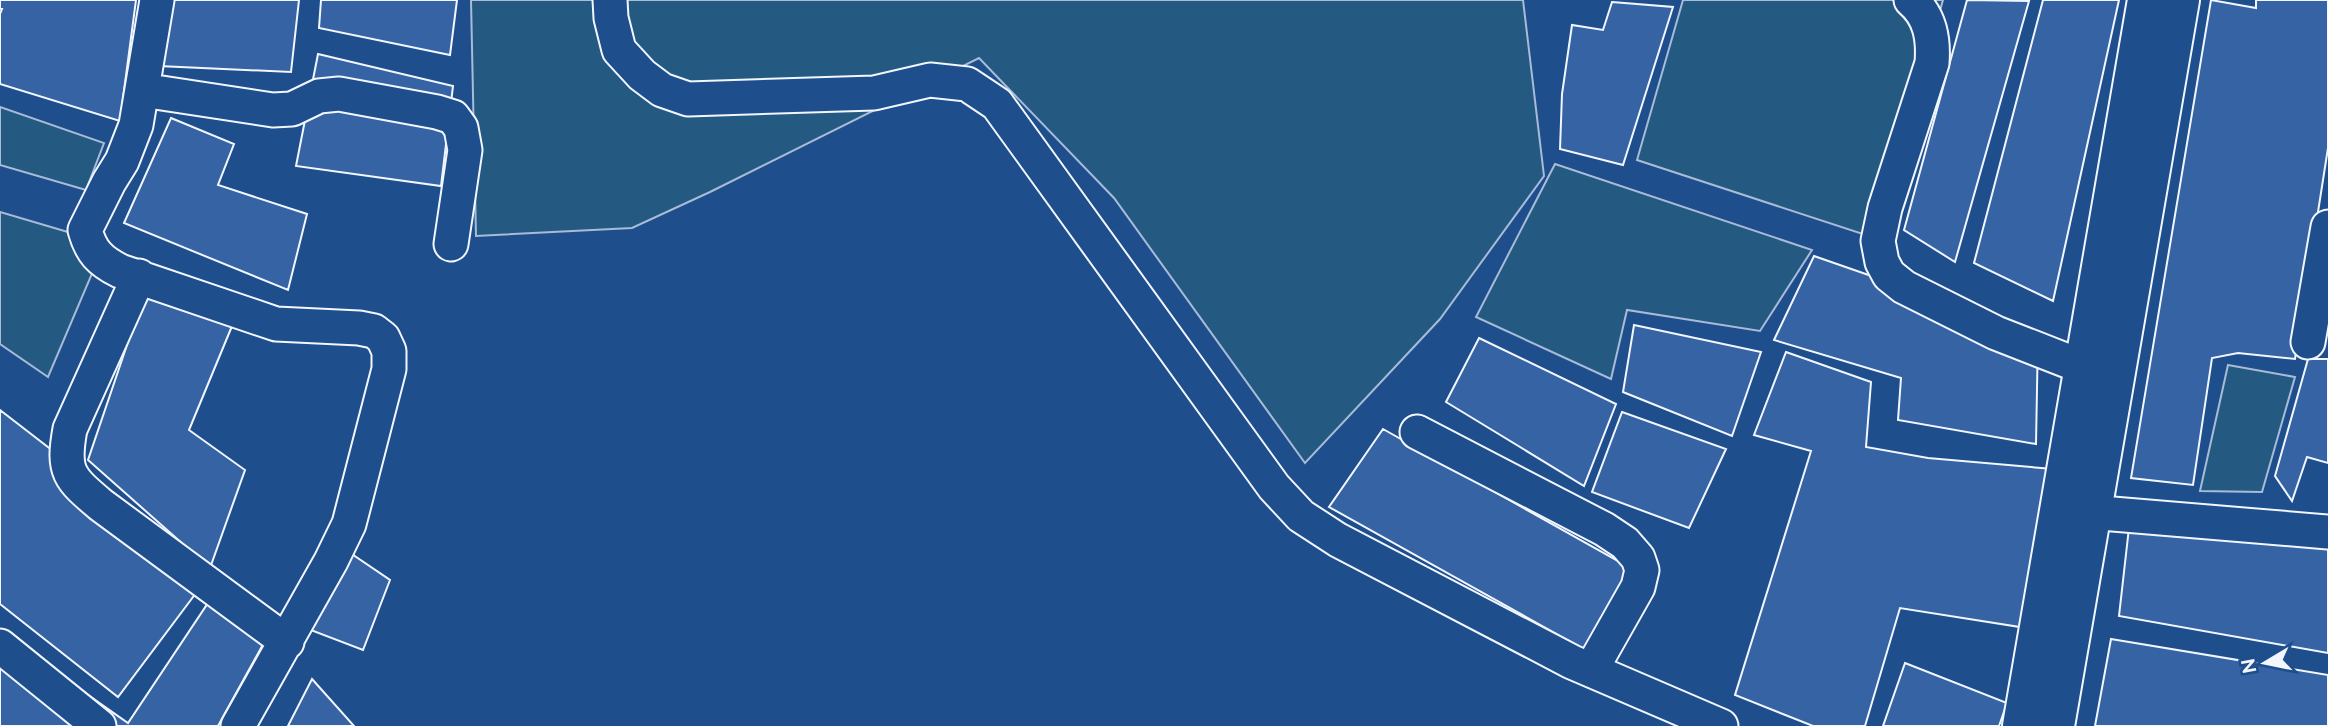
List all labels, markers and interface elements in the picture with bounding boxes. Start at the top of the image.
north arrow [2230,628,2300,698]
text: N [2236,657,2260,675]

